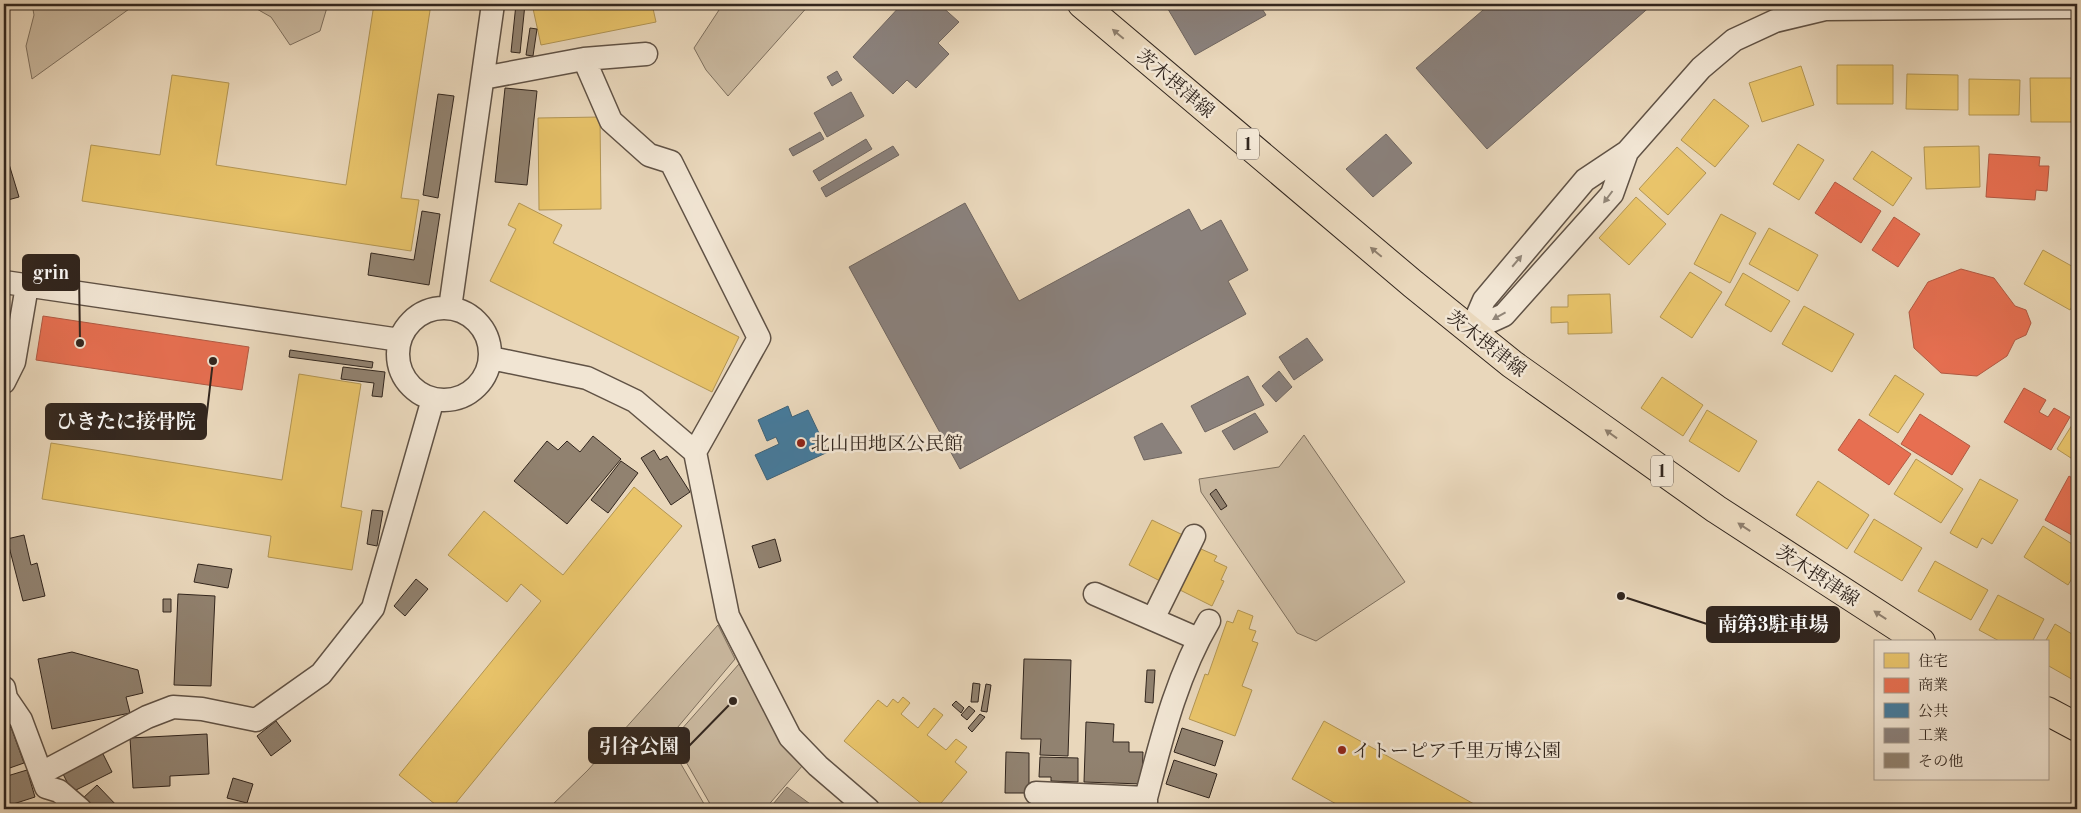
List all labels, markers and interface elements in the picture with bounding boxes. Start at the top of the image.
one-way arrow [1112,29,1125,40]
street label: 茨木摂津線 [1132,45,1219,123]
road number: 1 [1237,128,1259,160]
one-way arrow [1603,190,1614,203]
one-way arrow [1369,247,1382,258]
callout: grin [23,255,79,290]
one-way arrow [1511,255,1522,268]
text: grin [33,264,69,284]
street label: 茨木摂津線 [1442,306,1531,382]
one-way arrow [1493,312,1506,321]
callout: ひきたに接骨院 [46,404,206,439]
text: ひきたに接骨院 [56,411,196,433]
one-way arrow [1604,429,1618,439]
place label: 北山田地区公民館 [811,434,963,455]
marker: 北山田地区公民館 [795,437,807,449]
road number: 1 [1651,456,1673,486]
one-way arrow [1737,523,1750,532]
street label: 茨木摂津線 [1772,541,1863,611]
callout: 南第3駐車場 [1707,607,1839,642]
one-way arrow [1874,611,1887,620]
text: 南第3駐車場 [1717,613,1829,636]
legend [1874,640,2048,780]
text: 住宅 [1918,653,1948,670]
text: 商業 [1918,677,1948,694]
text: 公共 [1918,703,1948,720]
text: 工業 [1918,727,1948,744]
callout: 引谷公園 [589,728,689,763]
text: 引谷公園 [599,736,679,758]
place label: イトーピア千里万博公園 [1352,740,1561,762]
marker: イトーピア千里万博公園 [1336,744,1348,756]
text: その他 [1918,753,1963,770]

